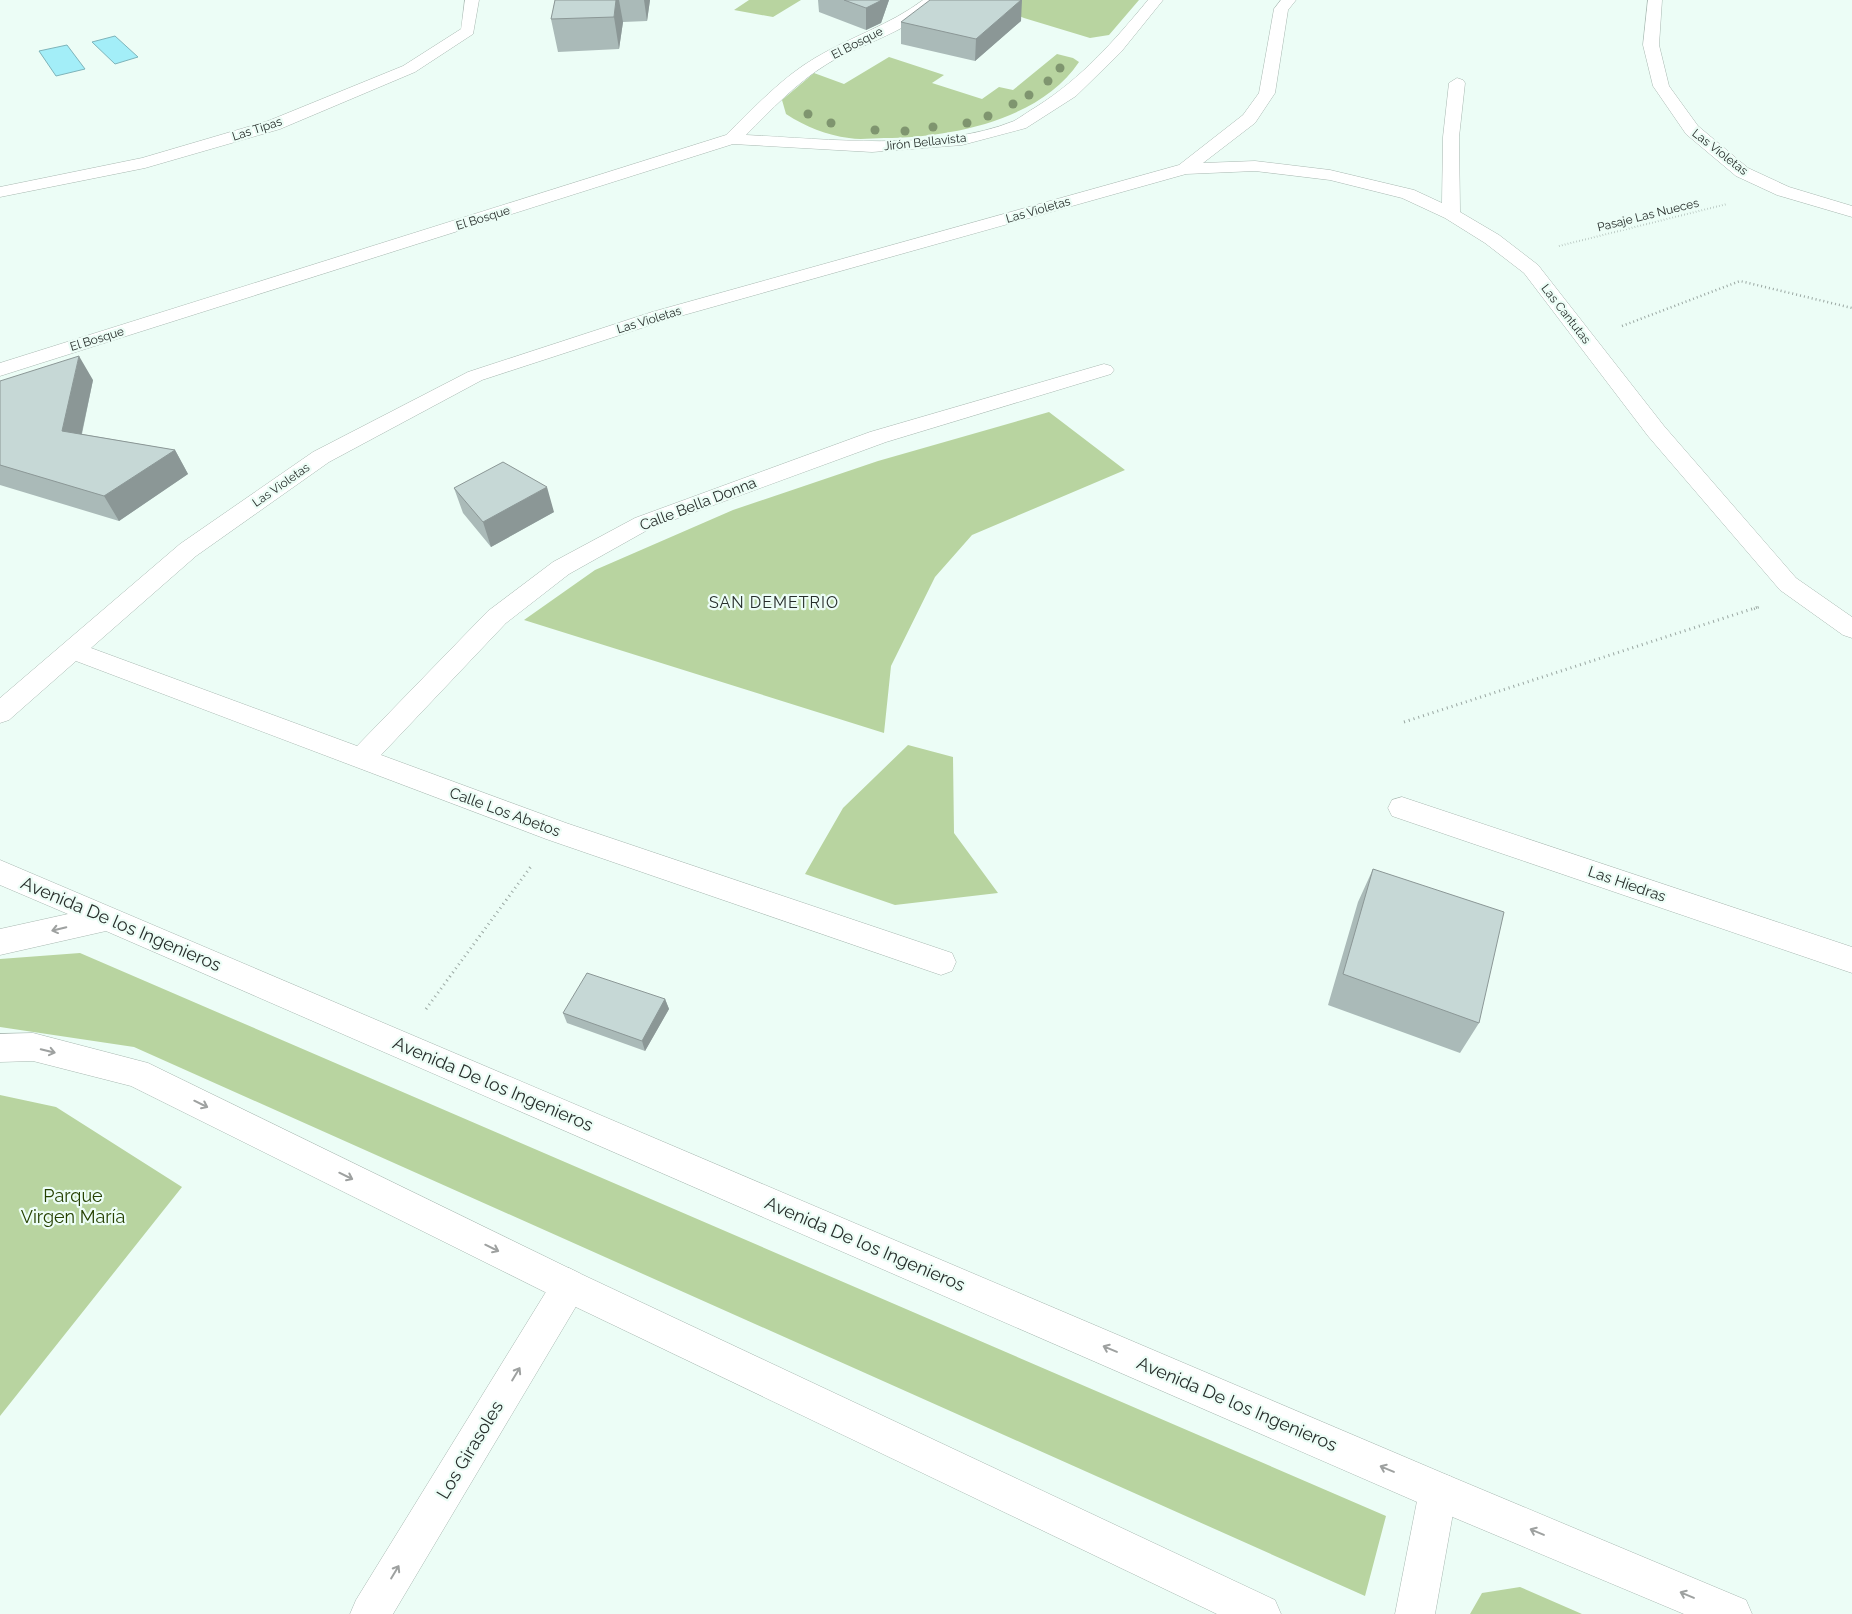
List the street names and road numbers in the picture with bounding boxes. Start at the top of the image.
street label: El Bosque [829,24,885,62]
street label: Las Tipas [230,114,284,144]
street label: Las Violetas [1689,126,1751,178]
street label: Jirón Bellavista [883,131,967,153]
street label: Las Violetas [1004,194,1072,226]
street label: Pasaje Las Nueces [1596,196,1700,234]
street label: El Bosque [454,203,512,233]
street label: Las Cantutas [1538,281,1594,347]
street label: Las Violetas [615,304,683,336]
street label: El Bosque [68,324,126,354]
street label: Las Violetas [250,460,312,510]
street label: Calle Bella Donna [637,473,759,535]
street label: Calle Los Abetos [447,784,563,840]
street label: Las Hiedras [1586,862,1668,906]
street label: Avenida De los Ingenieros [18,872,225,975]
street label: Avenida De los Ingenieros [390,1032,597,1135]
street label: Avenida De los Ingenieros [762,1192,969,1295]
street label: Avenida De los Ingenieros [1134,1352,1341,1455]
street label: Los Girasoles [432,1397,507,1503]

